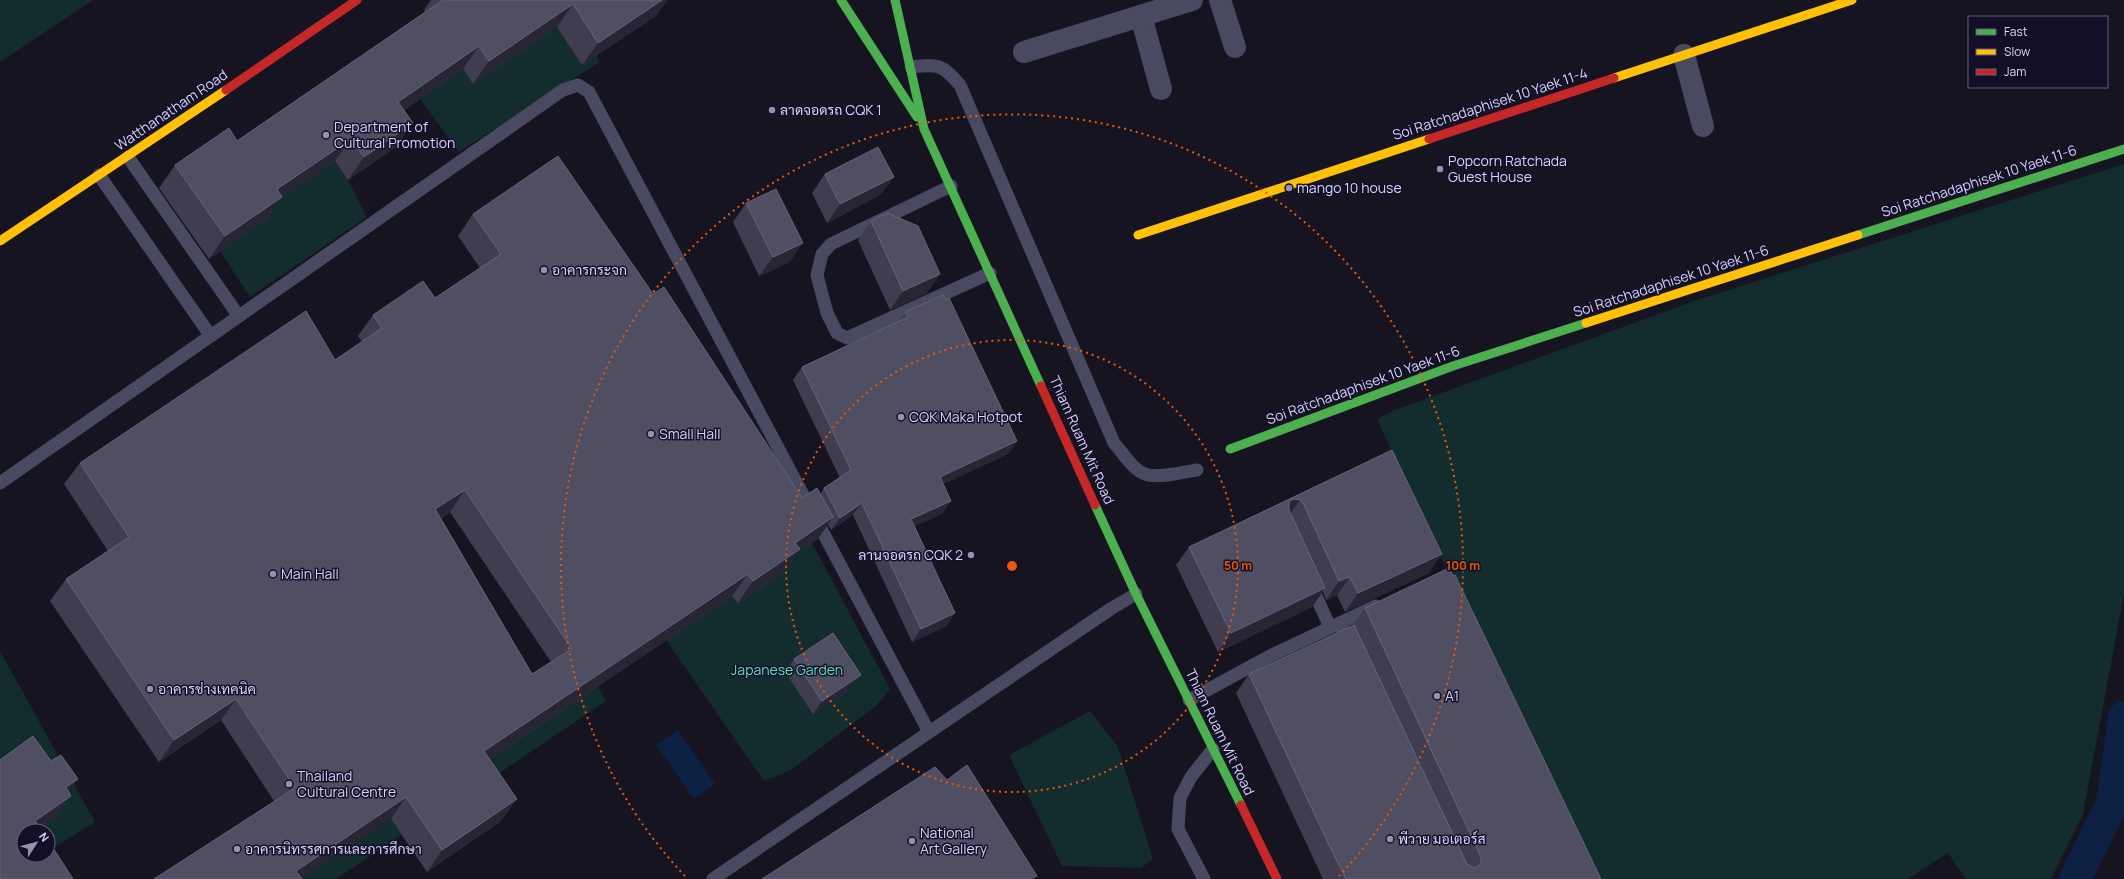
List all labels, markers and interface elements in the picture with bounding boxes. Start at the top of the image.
legend [1968,16,2108,88]
text: Fast [2004,23,2028,40]
text: Slow [2004,43,2030,60]
street label: Soi Ratchadaphisek 10 Yaek 11-4 [1390,63,1590,144]
text: Jam [2004,63,2026,80]
street label: Watthanatham Road [111,65,231,154]
place label: ลาดจอดรถ CQK 1 [780,100,882,119]
marker: ลาดจอดรถ CQK 1 [767,105,777,115]
place label: Department of Cultural Promotion [334,117,455,152]
marker: Department of Cultural Promotion [321,130,331,140]
street label: Soi Ratchadaphisek 10 Yaek 11-6 [1879,140,2079,221]
place label: Popcorn Ratchada Guest House [1448,151,1567,186]
marker: Popcorn Ratchada Guest House [1435,164,1445,174]
place label: mango 10 house [1297,178,1402,197]
marker: mango 10 house [1284,183,1294,193]
street label: Soi Ratchadaphisek 10 Yaek 11-6 [1571,240,1771,321]
place label: อาคารกระจก [552,260,627,279]
marker: อาคารกระจก [539,265,549,275]
street label: Soi Ratchadaphisek 10 Yaek 11-6 [1263,341,1462,428]
street label: Thiam Ruam Mit Road [1046,373,1119,507]
place label: CQK Maka Hotpot [909,407,1023,426]
marker: CQK Maka Hotpot [896,412,906,422]
place label: Small Hall [659,424,721,443]
marker: Small Hall [646,429,656,439]
place label: ลานจอดรถ CQK 2 [858,545,963,564]
marker: ลานจอดรถ CQK 2 [966,550,976,560]
text: 50 m [1224,557,1252,574]
text: 100 m [1446,557,1480,574]
centre of rings [1005,559,1019,573]
place label: Main Hall [281,564,339,583]
marker: Main Hall [268,569,278,579]
park label: Japanese Garden [731,660,843,679]
street label: Thiam Ruam Mit Road [1182,665,1259,798]
place label: อาคารช่างเทคนิค [158,679,256,698]
marker: อาคารช่างเทคนิค [145,684,155,694]
place label: A1 [1445,686,1459,705]
marker: A1 [1432,691,1442,701]
place label: Thailand Cultural Centre [297,766,396,801]
marker: Thailand Cultural Centre [284,779,294,789]
north arrow [16,823,56,863]
place label: National Art Gallery [920,823,988,858]
text: N [36,829,53,845]
place label: พีวาย มอเตอร์ส [1398,829,1486,848]
marker: พีวาย มอเตอร์ส [1385,834,1395,844]
marker: National Art Gallery [907,836,917,846]
place label: อาคารนิทรรศการและการศึกษา [245,839,422,858]
marker: อาคารนิทรรศการและการศึกษา [232,844,242,854]

